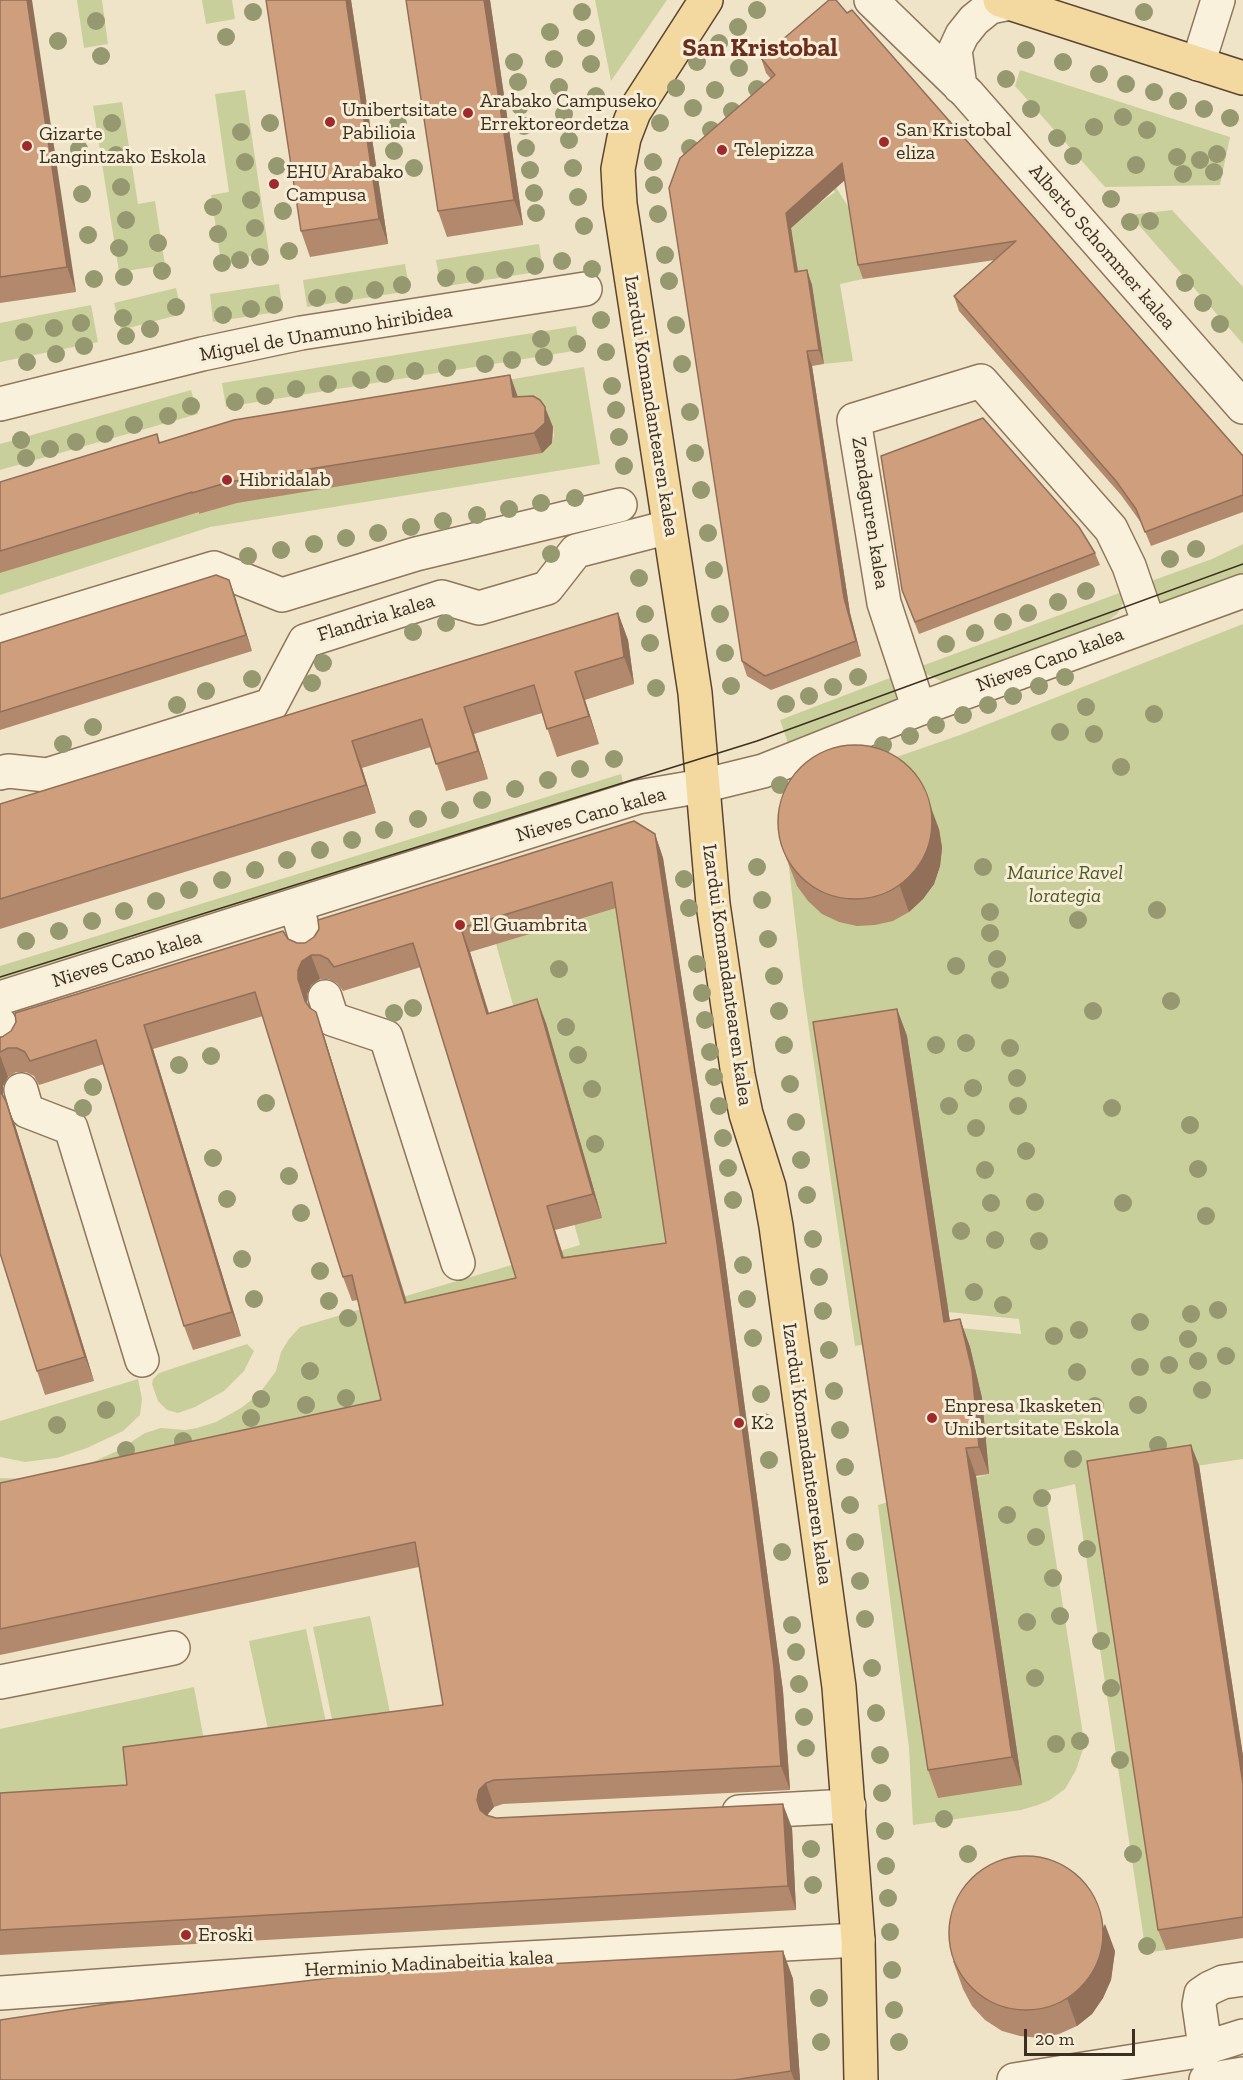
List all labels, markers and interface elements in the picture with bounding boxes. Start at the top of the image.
district label: San Kristobal [682,33,838,65]
place label: Arabako Campuseko Errektoreordetza [480,89,657,136]
place label: Unibertsitate Pabilioia [342,98,457,145]
marker: Arabako Campuseko Errektoreordetza [461,106,475,120]
marker: Unibertsitate Pabilioia [323,115,337,129]
place label: San Kristobal eliza [896,118,1011,165]
place label: Gizarte Langintzako Eskola [39,122,206,169]
marker: San Kristobal eliza [877,135,891,149]
place label: Telepizza [734,138,814,162]
marker: Gizarte Langintzako Eskola [20,139,34,153]
marker: Telepizza [715,143,729,157]
street label: Alberto Schommer kalea [1024,159,1180,335]
place label: EHU Arabako Campusa [286,160,403,207]
marker: EHU Arabako Campusa [267,177,281,191]
street label: Izardui Komandantearen kalea [619,274,683,538]
street label: Miguel de Unamuno hiribidea [198,299,454,367]
street label: Zendaguren kalea [846,435,894,591]
place label: Hibridalab [239,468,331,492]
marker: Hibridalab [220,473,234,487]
street label: Flandria kalea [315,589,437,647]
street label: Nieves Cano kalea [973,622,1127,698]
street label: Nieves Cano kalea [513,782,669,848]
street label: Izardui Komandantearen kalea [697,843,757,1107]
park label: Maurice Ravel lorategia [1007,861,1123,908]
place label: El Guambrita [472,913,587,937]
marker: El Guambrita [453,918,467,932]
street label: Nieves Cano kalea [49,925,205,993]
street label: Izardui Komandantearen kalea [777,1322,837,1586]
place label: Enpresa Ikasketen Unibertsitate Eskola [944,1394,1119,1441]
place label: K2 [751,1411,774,1435]
marker: Enpresa Ikasketen Unibertsitate Eskola [925,1411,939,1425]
marker: K2 [732,1416,746,1430]
place label: Eroski [198,1923,253,1947]
marker: Eroski [179,1928,193,1942]
street label: Herminio Madinabeitia kalea [304,1945,554,1983]
scale bar [1027,2017,1138,2055]
text: 20 m [1035,2028,1074,2050]

